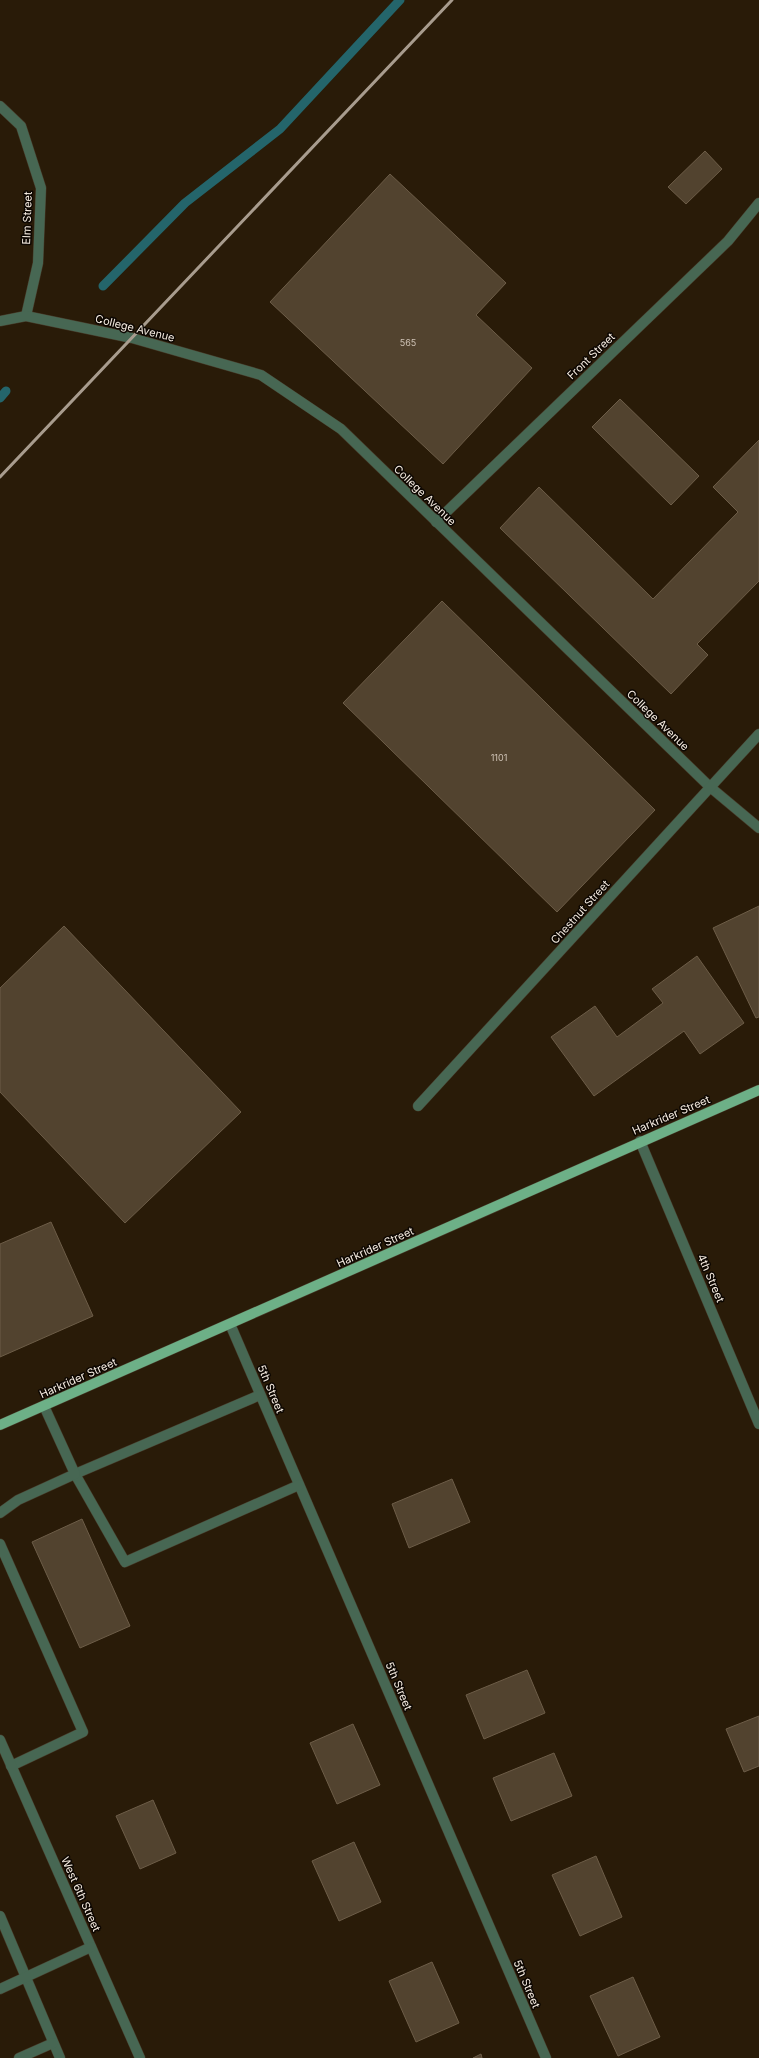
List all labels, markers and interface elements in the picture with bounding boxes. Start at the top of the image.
street label: Elm Street [19,191,35,245]
street label: College Avenue [94,311,176,345]
street label: Front Street [564,330,618,382]
house number: 565 [400,337,416,348]
street label: College Avenue [391,462,459,528]
street label: College Avenue [624,687,692,753]
house number: 1101 [491,752,507,763]
street label: Chestnut Street [548,877,613,947]
street label: Harkrider Street [630,1092,712,1138]
street label: Harkrider Street [334,1224,416,1270]
street label: 4th Street [695,1252,728,1305]
street label: Harkrider Street [37,1355,119,1401]
street label: 5th Street [255,1363,288,1416]
street label: 5th Street [383,1660,416,1713]
street label: West 6th Street [58,1854,104,1934]
street label: 5th Street [511,1958,544,2011]

